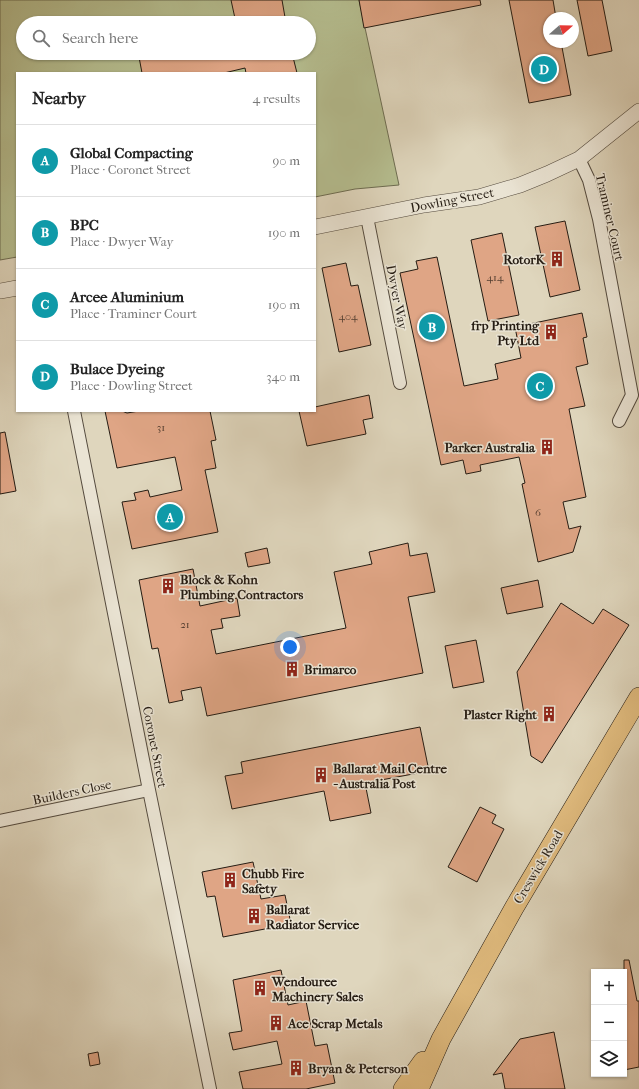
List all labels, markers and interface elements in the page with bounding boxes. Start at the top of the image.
north arrow [543,12,579,48]
search box [16,16,316,60]
icon: search [30,27,52,49]
text: Search here [62,29,138,47]
pin: D [531,54,557,84]
text: Nearby [32,88,86,108]
text: 4 results [253,91,300,106]
text: Global Compacting [70,144,193,162]
text: A [41,153,49,168]
text: 90 m [272,153,300,168]
text: Place · Coronet Street [70,162,191,177]
street label: Traminer Court [593,172,627,262]
street label: Dowling Street [409,184,495,215]
text: BPC [70,216,99,234]
text: B [41,225,49,240]
text: 190 m [268,225,300,240]
text: Place · Dwyer Way [70,234,173,249]
building icon: RotorK [548,250,566,268]
place label: RotorK [503,252,547,267]
street label: Dwyer Way [383,263,411,332]
house number: 414 [487,271,504,284]
text: Arcee Aluminium [70,288,184,306]
text: C [41,297,49,312]
text: 190 m [268,297,300,312]
text: Place · Traminer Court [70,306,197,321]
house number: 404 [339,310,358,323]
pin: B [419,312,445,342]
place label: frp Printing Pty Ltd [470,318,540,349]
building icon: frp Printing Pty Ltd [542,323,560,341]
text: Bulace Dyeing [70,360,164,378]
text: D [40,369,50,384]
text: 340 m [266,369,300,384]
pin: C [527,371,553,401]
text: Place · Dowling Street [70,378,193,393]
house number: 31 [157,421,165,434]
building icon: Parker Australia [538,438,556,456]
place label: Parker Australia [445,440,536,455]
pin: A [157,502,183,532]
house number: 6 [535,506,541,519]
place label: Block & Kohn Plumbing Contractors [180,572,304,603]
building icon: Block & Kohn Plumbing Contractors [159,577,177,595]
house number: 21 [180,618,190,631]
your location [280,637,300,657]
building icon: Brimarco [283,660,301,678]
place label: Brimarco [304,662,357,677]
street label: Coronet Street [140,705,170,789]
building icon: Plaster Right [540,705,558,723]
place label: Plaster Right [463,707,537,723]
place label: Ballarat Mail Centre - Australia Post [333,761,448,791]
building icon: Ballarat Mail Centre - Australia Post [312,766,330,784]
street label: Builders Close [31,776,113,808]
street label: Creswick Road [510,827,566,906]
place label: Chubb Fire Safety [242,866,305,897]
building icon: Chubb Fire Safety [221,871,239,889]
place label: Ballarat Radiator Service [266,902,360,932]
building icon: Ballarat Radiator Service [245,907,263,925]
map controls [591,969,627,1077]
button: + [591,969,627,1005]
place label: Wendouree Machinery Sales [271,974,364,1005]
building icon: Wendouree Machinery Sales [251,979,269,997]
button: − [591,1005,627,1041]
building icon: Ace Scrap Metals [267,1014,285,1032]
place label: Ace Scrap Metals [287,1016,383,1032]
button: layers [591,1041,627,1077]
building icon: Bryan & Peterson [287,1059,305,1077]
place label: Bryan & Peterson [308,1061,408,1077]

